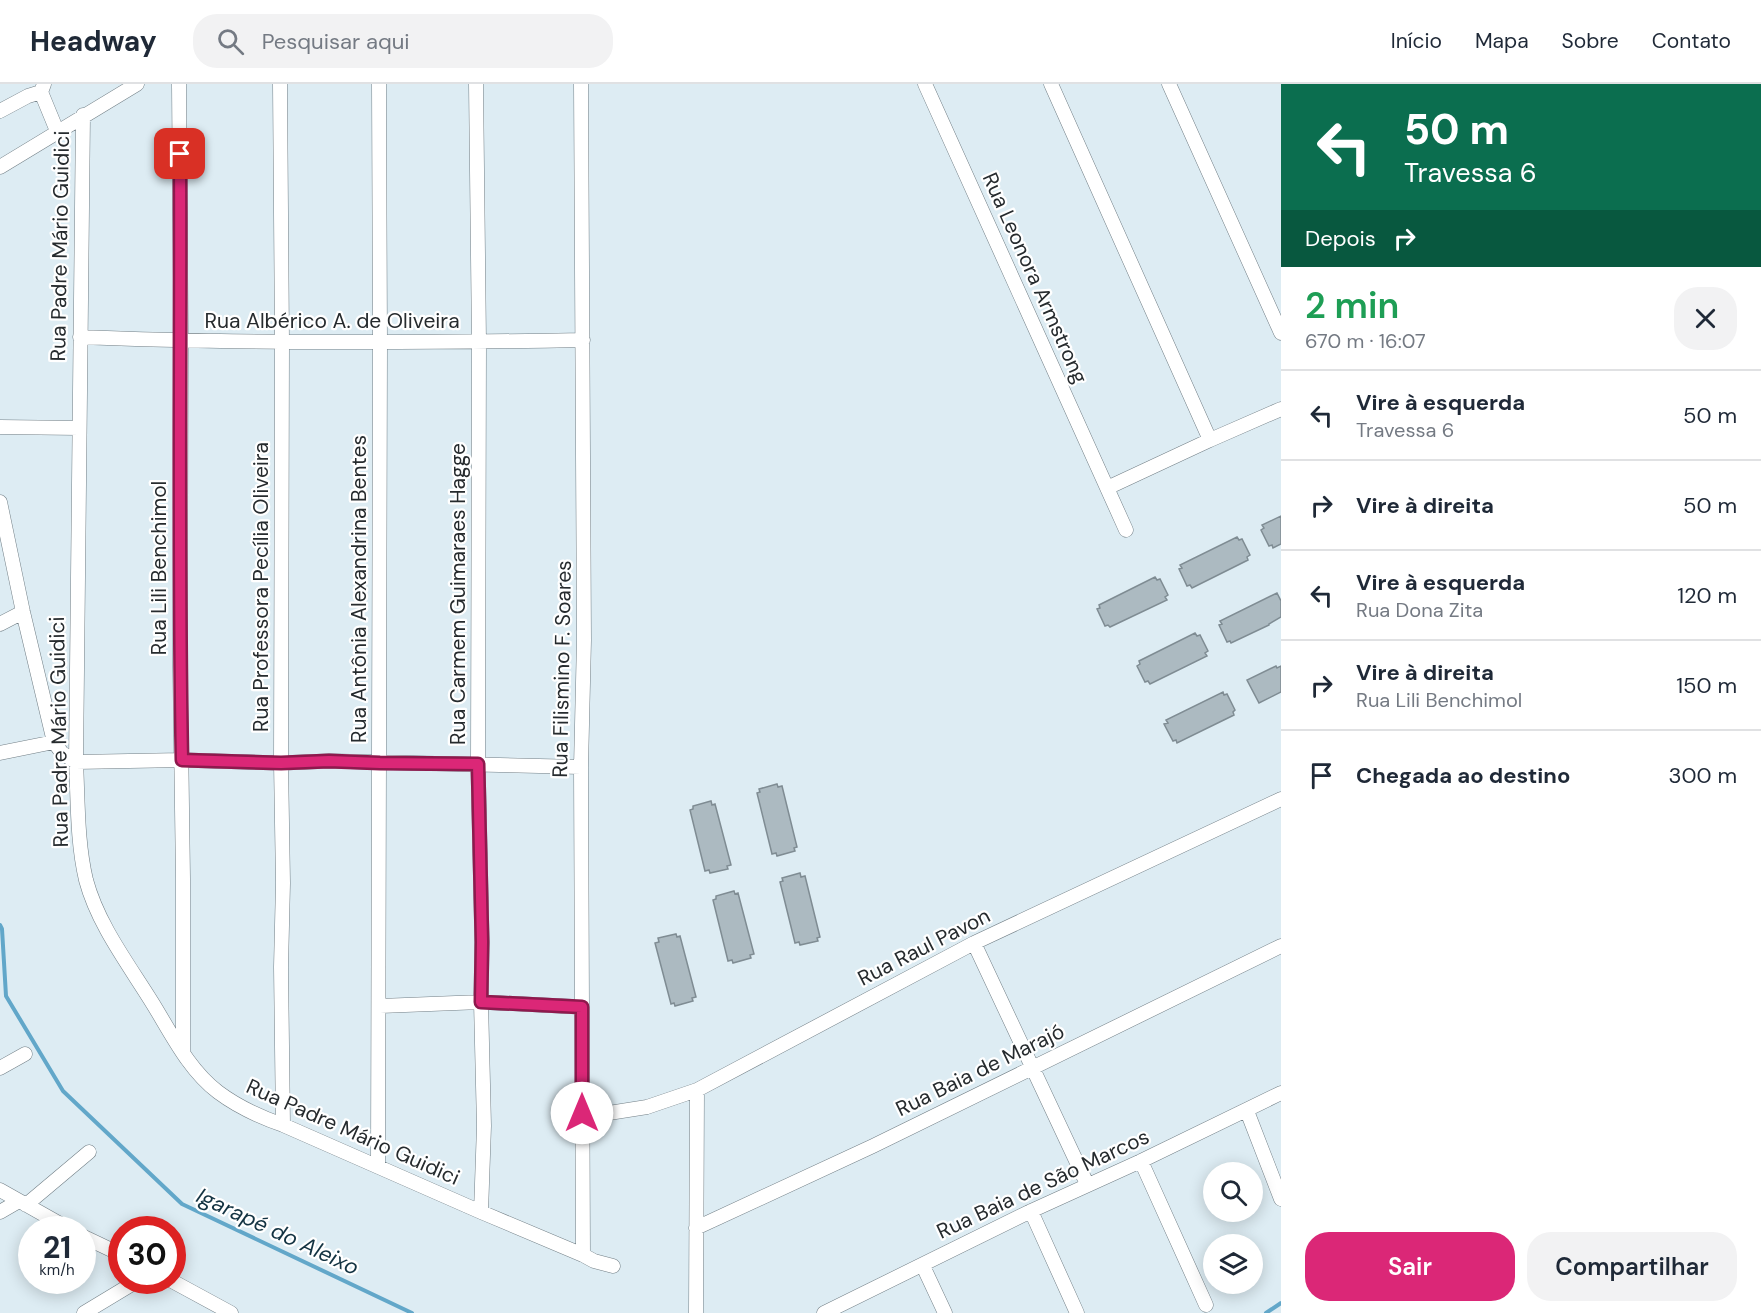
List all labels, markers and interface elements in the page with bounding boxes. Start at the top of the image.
search box [193,14,613,68]
text: Headway [30,23,157,60]
icon: search [214,25,247,58]
text: Pesquisar aqui [262,27,410,56]
text: Início [1391,27,1442,55]
text: Mapa [1475,27,1529,55]
text: Sobre [1562,27,1619,55]
text: Contato [1652,27,1731,55]
text: 50 m [1404,102,1509,157]
icon: left [1305,108,1383,186]
pin [154,128,205,179]
street label: Rua Padre Mário Guidici [44,130,76,362]
icon: arrive [163,137,196,170]
text: Travessa 6 [1404,155,1537,190]
street label: Rua Leonora Armstrong [976,168,1094,388]
icon: right [1388,222,1421,255]
text: Depois [1305,224,1376,253]
text: 2 min [1305,282,1399,329]
button: close [1674,287,1737,350]
street label: Rua Albérico A. de Oliveira [204,307,460,335]
text: 670 m · 16:07 [1305,328,1426,354]
text: Vire à esquerda [1356,388,1525,417]
icon: left [1305,399,1338,432]
text: 50 m [1683,401,1737,430]
text: Travessa 6 [1356,417,1454,443]
street label: Rua Antônia Alexandrina Bentes [345,435,373,743]
street label: Rua Professora Pecília Oliveira [247,442,275,732]
street label: Rua Carmem Guimaraes Hagge [444,443,472,745]
street label: Rua Lili Benchimol [145,481,173,655]
icon: right [1305,489,1338,522]
text: Vire à direita [1356,491,1494,520]
text: 50 m [1683,491,1737,520]
street label: Rua Filismino F. Soares [546,560,578,778]
text: Vire à esquerda [1356,568,1525,597]
icon: left [1305,579,1338,612]
text: 120 m [1677,581,1737,610]
text: Rua Dona Zita [1356,597,1483,623]
street label: Rua Padre Mário Guidici [43,616,75,848]
text: Vire à direita [1356,658,1494,687]
icon: right [1305,669,1338,702]
text: 150 m [1676,671,1737,700]
text: Rua Lili Benchimol [1356,687,1522,713]
icon: arrive [1305,759,1338,792]
text: Chegada ao destino [1356,761,1570,790]
text: 300 m [1668,761,1737,790]
street label: Rua Raul Pavon [853,902,995,992]
street label: Rua Baia de Marajó [891,1017,1069,1123]
street label: Rua Padre Mário Guidici [242,1072,464,1192]
position arrow [550,1081,614,1145]
street label: Rua Baia de São Marcos [932,1122,1154,1246]
map controls [1203,1162,1263,1294]
button: search [1203,1162,1263,1222]
water label: Igarapé do Aleixo [192,1181,364,1282]
speed limit sign: 30 [108,1216,186,1294]
text: 21 [43,1228,71,1267]
button: Sair [1305,1232,1515,1301]
button: Compartilhar [1527,1232,1737,1301]
button: layers [1203,1234,1263,1294]
text: km/h [39,1260,75,1280]

